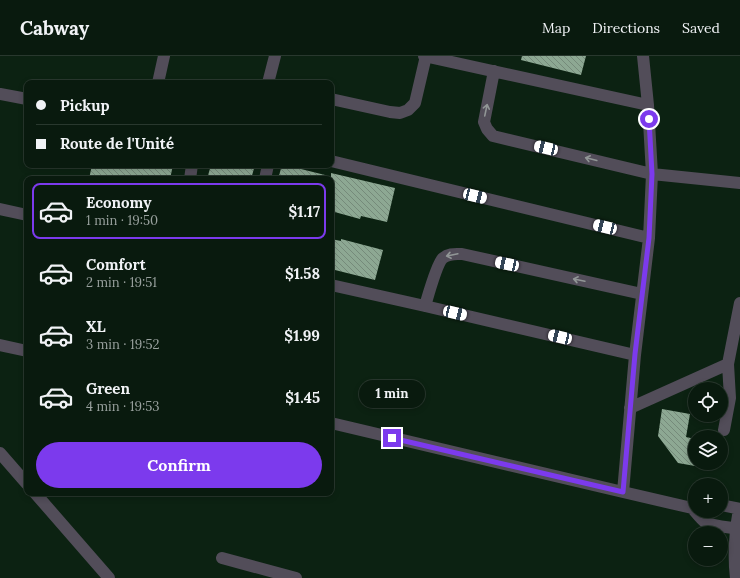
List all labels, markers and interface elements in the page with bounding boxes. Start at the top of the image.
text: Cabway [20,16,89,40]
text: Map [542,19,570,37]
text: Directions [592,19,660,37]
text: Saved [682,19,720,37]
text: Pickup [60,96,109,115]
one-way arrow [483,104,491,117]
route start [640,110,658,128]
text: Route de l'Unité [60,134,174,153]
car [533,139,559,157]
one-way arrow [585,155,598,162]
car [462,187,488,205]
icon: car [38,193,74,229]
text: Economy [86,193,151,212]
text: $1.17 [288,202,320,221]
text: 1 min · 19:50 [86,212,158,229]
car [592,218,618,236]
one-way arrow [445,252,458,260]
icon: car [38,255,74,291]
text: Comfort [86,255,146,274]
car [494,256,520,272]
text: $1.58 [285,264,320,283]
text: 2 min · 19:51 [86,274,157,291]
one-way arrow [572,276,585,284]
car [442,304,468,322]
icon: car [38,317,74,353]
text: XL [86,317,106,336]
text: $1.99 [284,326,320,345]
car [547,328,573,346]
text: 3 min · 19:52 [86,336,159,353]
icon: car [38,379,74,415]
text: Green [86,379,130,398]
callout: 1 min [359,380,425,408]
map controls [688,382,728,566]
button: locate [688,382,728,422]
text: 1 min [375,385,409,402]
text: $1.45 [285,388,320,407]
text: 4 min · 19:53 [86,398,160,415]
route end [383,429,401,447]
button: layers [688,430,728,470]
button: Confirm [36,442,322,488]
button: + [688,478,728,518]
button: − [688,526,728,566]

